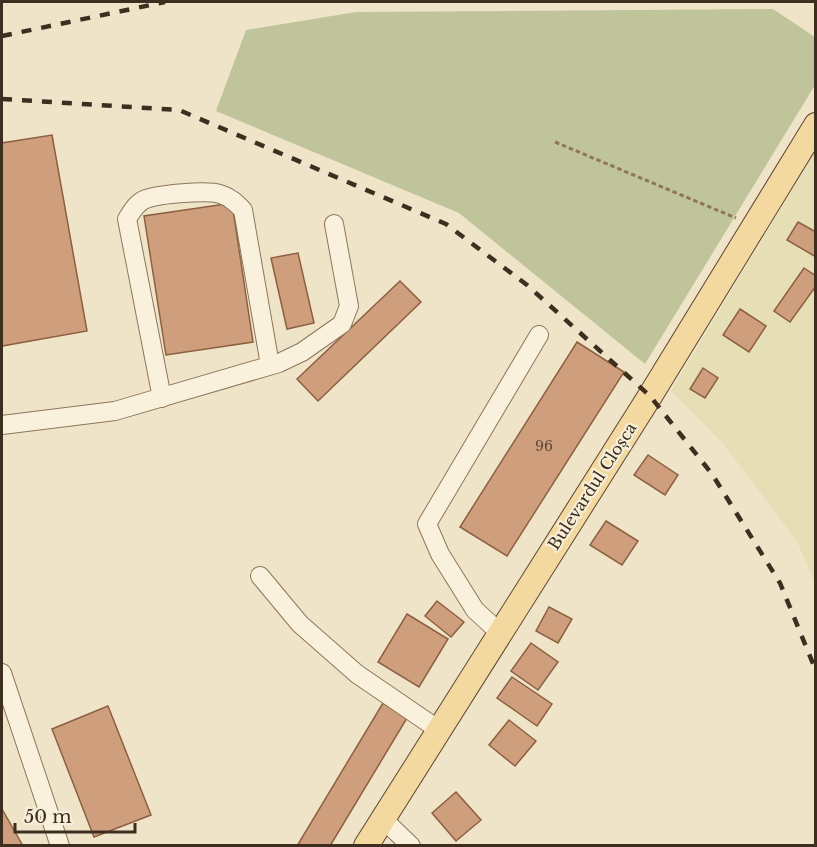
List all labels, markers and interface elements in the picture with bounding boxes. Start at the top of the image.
street label: Bulevardul Cloșca [543,419,641,554]
house number: 96 [535,437,553,455]
scale bar [15,796,135,834]
text: 50 m [24,806,72,828]

